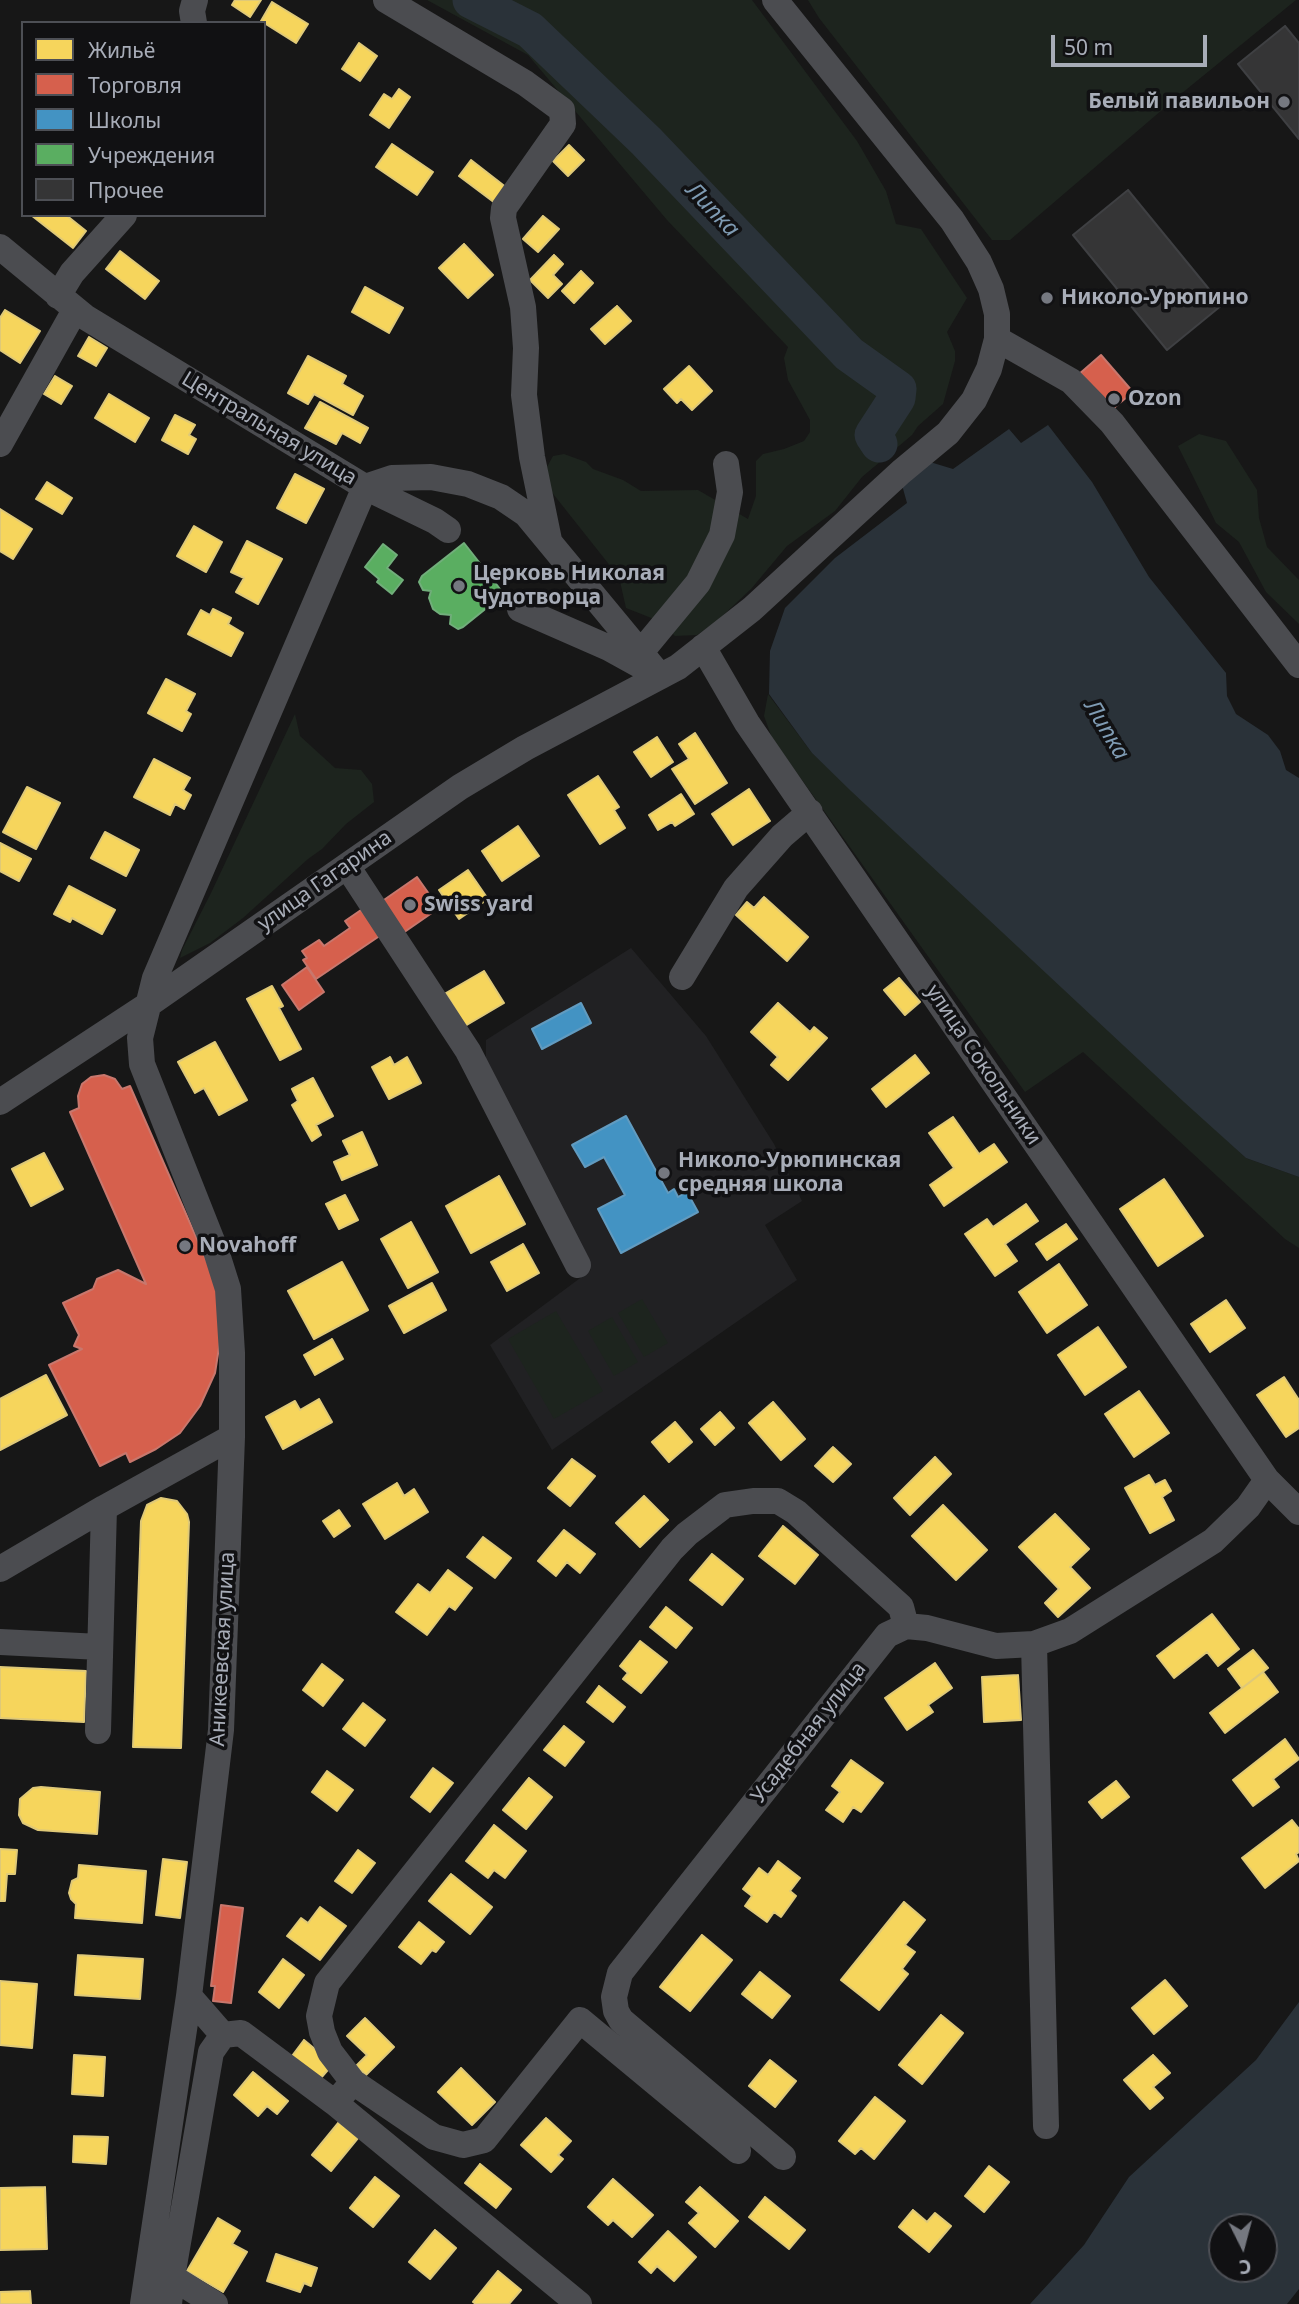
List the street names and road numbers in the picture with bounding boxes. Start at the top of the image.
street label: Центральная улица [177,367,361,491]
street label: улица Гагарина [253,825,397,937]
street label: улица Сокольники [920,980,1046,1150]
street label: Аникеевская улица [205,1551,241,1747]
street label: Усадебная улица [746,1657,872,1809]

